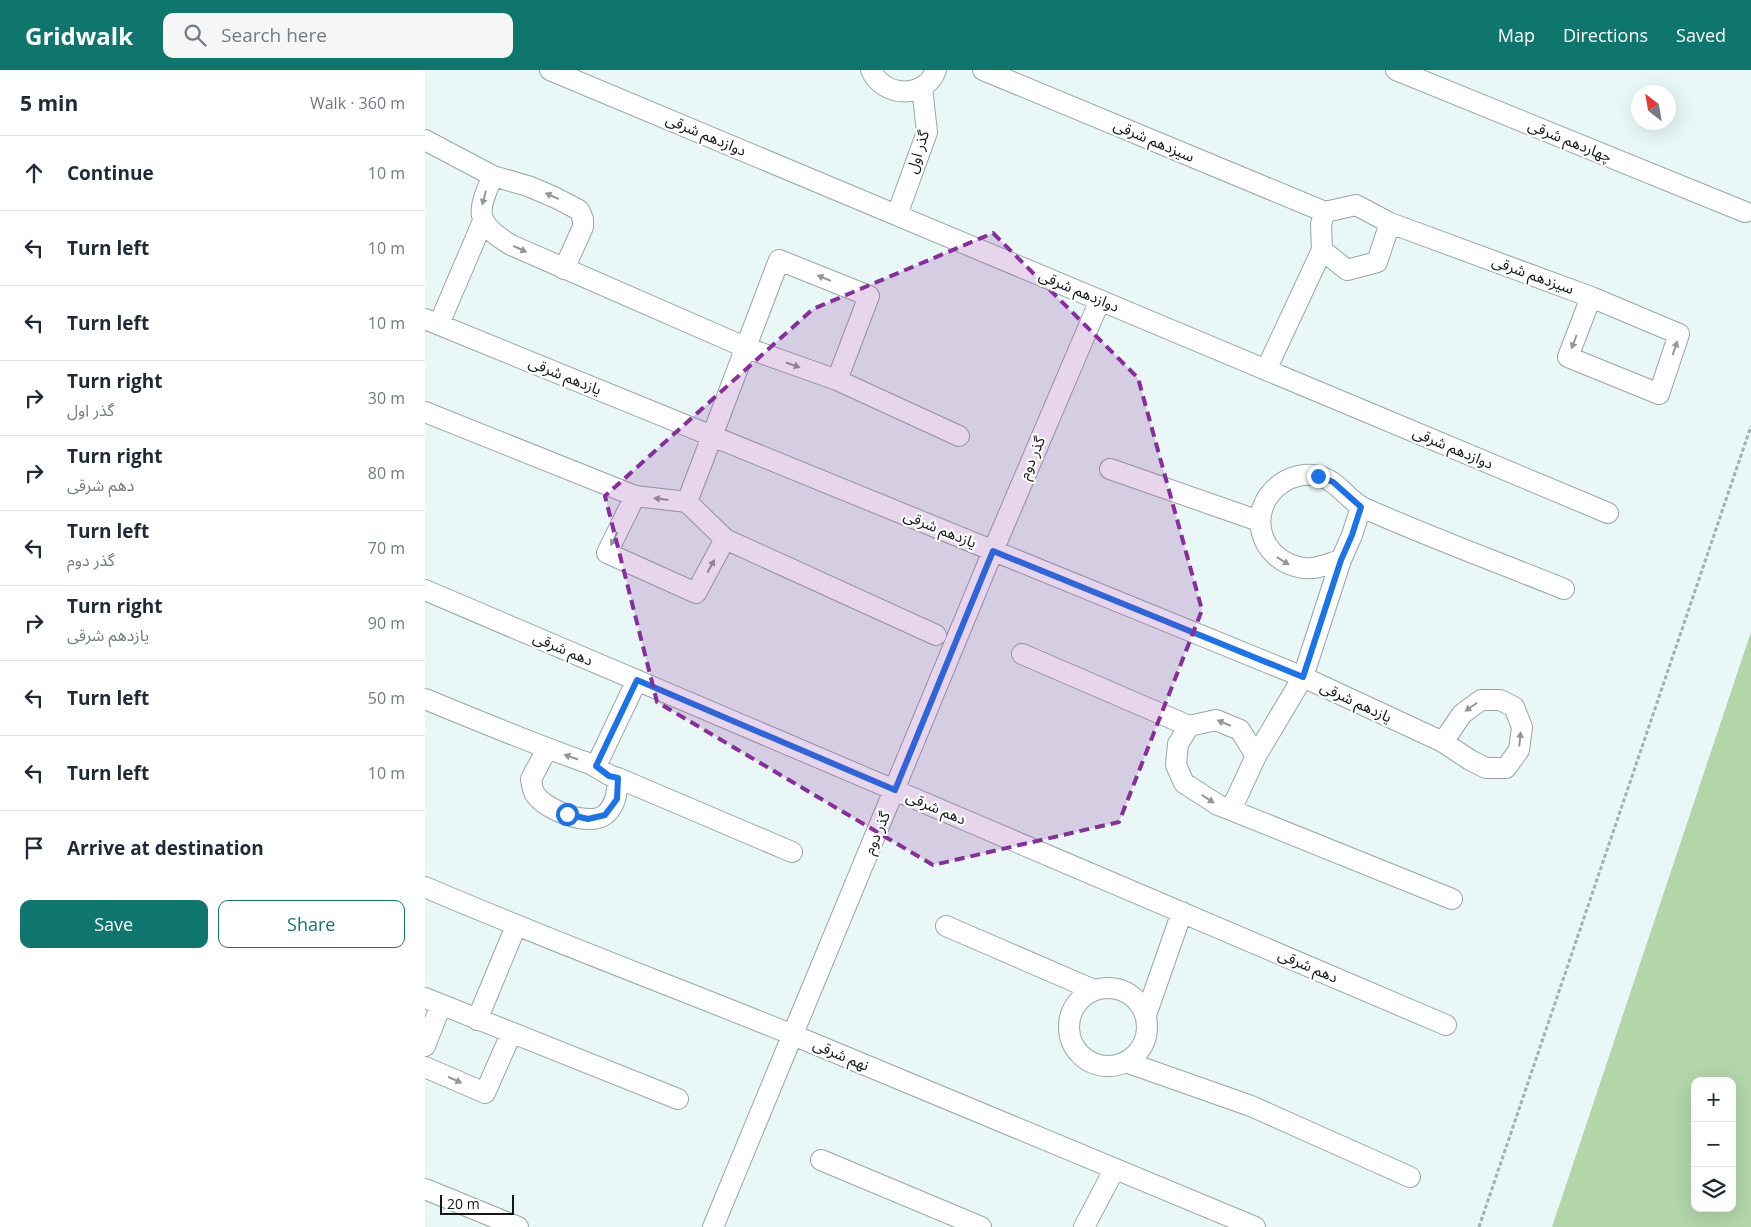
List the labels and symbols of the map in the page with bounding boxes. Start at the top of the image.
north arrow [1631,85,1676,130]
street label: دوازدهم شرقی [662,108,750,162]
street label: سیزدهم شرقی [1110,114,1198,168]
street label: چهاردهم شرقی [1525,114,1616,168]
street label: گذر اول [901,127,933,176]
one-way arrow [480,191,488,206]
one-way arrow [545,192,559,200]
one-way arrow [513,246,527,254]
street label: سیزدهم شرقی [1489,250,1577,300]
street label: دوازدهم شرقی [1035,264,1123,318]
one-way arrow [817,273,831,281]
one-way arrow [1570,335,1578,350]
one-way arrow [1671,340,1679,355]
street label: یازدهم شرقی [525,351,605,401]
one-way arrow [785,361,800,369]
street label: دوازدهم شرقی [1409,421,1497,475]
street label: گذر دوم [1013,432,1051,483]
route end [1307,465,1330,488]
one-way arrow [653,495,669,503]
street label: یازدهم شرقی [900,504,980,554]
one-way arrow [610,532,618,547]
one-way arrow [1277,556,1290,565]
one-way arrow [706,559,715,573]
street label: دهم شرقی [530,627,596,671]
street label: یازدهم شرقی [1316,676,1396,728]
one-way arrow [1465,702,1478,712]
one-way arrow [1216,719,1231,727]
one-way arrow [1516,731,1524,747]
one-way arrow [564,753,579,760]
street label: دهم شرقی [903,786,969,830]
one-way arrow [1201,794,1214,804]
route start [556,803,579,826]
street label: گذر دوم [858,807,896,858]
street label: دهم شرقی [1275,944,1341,988]
street label: نهم شرقی [810,1033,872,1077]
one-way arrow [448,1077,462,1085]
scale bar [440,1192,514,1215]

